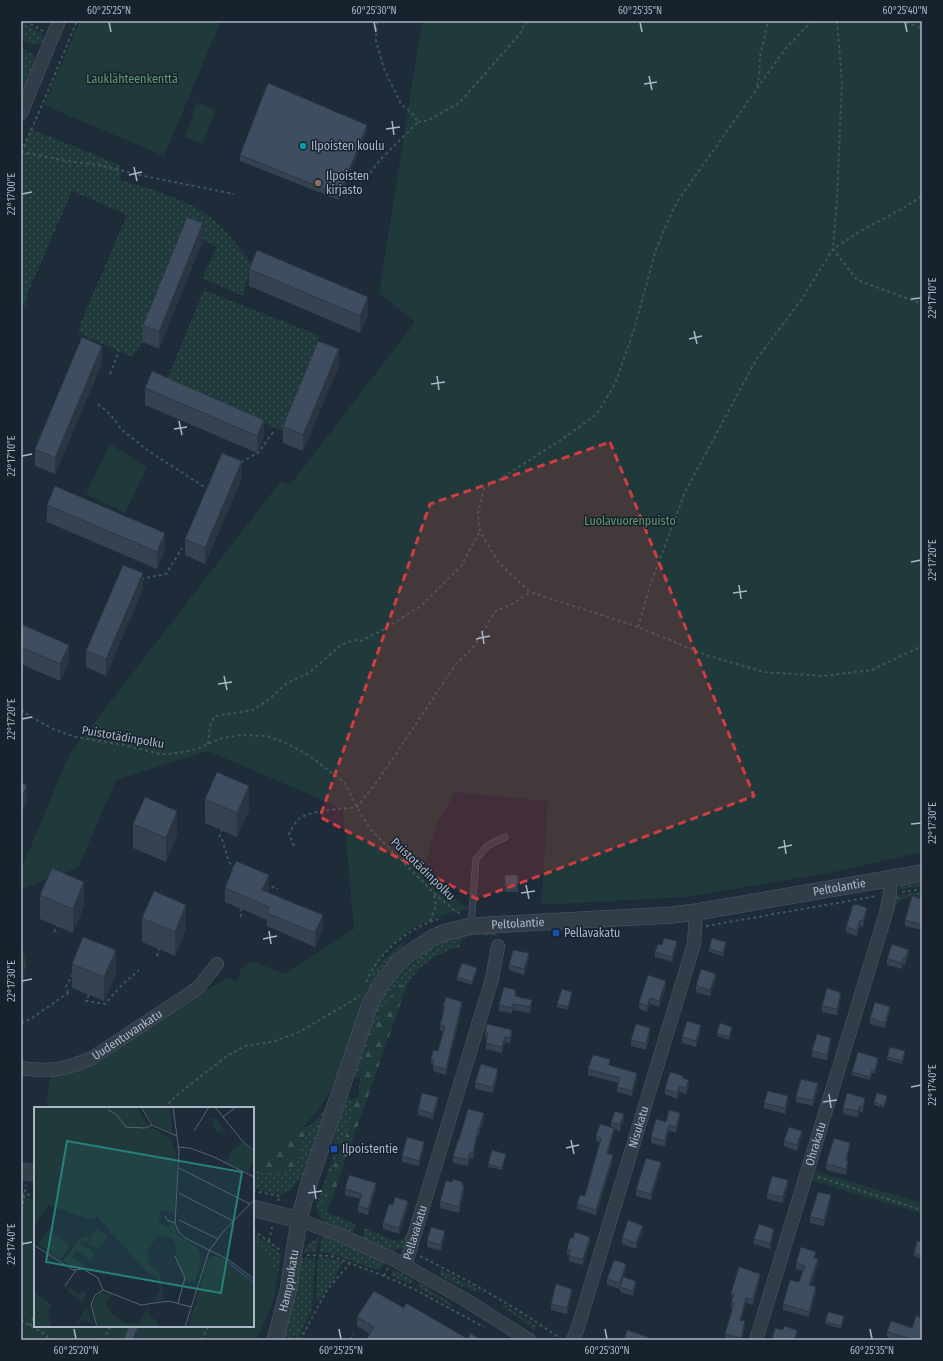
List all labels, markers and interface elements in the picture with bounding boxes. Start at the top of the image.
text: 60°25'25"N [87,5,131,17]
text: 60°25'30"N [351,5,397,17]
text: 60°25'35"N [618,5,662,17]
text: 60°25'40"N [883,5,927,17]
park label: Lauklähteenkenttä [86,72,178,86]
place label: Ilpoisten koulu [311,139,385,153]
marker: Ilpoisten koulu [298,141,308,151]
place label: Ilpoisten kirjasto [326,169,369,197]
text: 22°17'00"E [6,173,18,215]
marker: Ilpoisten kirjasto [313,178,323,188]
text: 22°17'10"E [927,277,939,319]
text: 22°17'10"E [6,435,18,477]
park label: Luolavuorenpuisto [584,514,676,528]
text: 22°17'20"E [927,539,939,581]
text: 22°17'20"E [6,698,18,740]
street label: Puistotädinpolku [81,723,165,751]
text: 22°17'30"E [927,802,939,844]
street label: Puistotädinpolku [388,835,458,903]
street label: Peltolantie [812,876,867,899]
street label: Peltolantie [491,915,545,932]
place label: Pellavakatu [564,926,620,940]
marker: Pellavakatu [551,928,561,938]
text: 22°17'30"E [6,960,18,1002]
street label: Uudentuvankatu [89,1007,165,1063]
text: 22°17'40"E [927,1064,939,1106]
street label: Nisukatu [626,1104,652,1150]
inset map [34,1107,254,1327]
street label: Ohrakatu [802,1120,829,1168]
place label: Ilpoistentie [342,1142,398,1156]
marker: Ilpoistentie [329,1144,339,1154]
street label: Pellavakatu [400,1203,430,1262]
text: 22°17'40"E [6,1223,18,1265]
street label: Hamppukatu [276,1249,301,1313]
text: 60°25'20"N [54,1345,98,1357]
text: 60°25'25"N [319,1345,363,1357]
text: 60°25'30"N [584,1345,630,1357]
text: 60°25'35"N [850,1345,894,1357]

